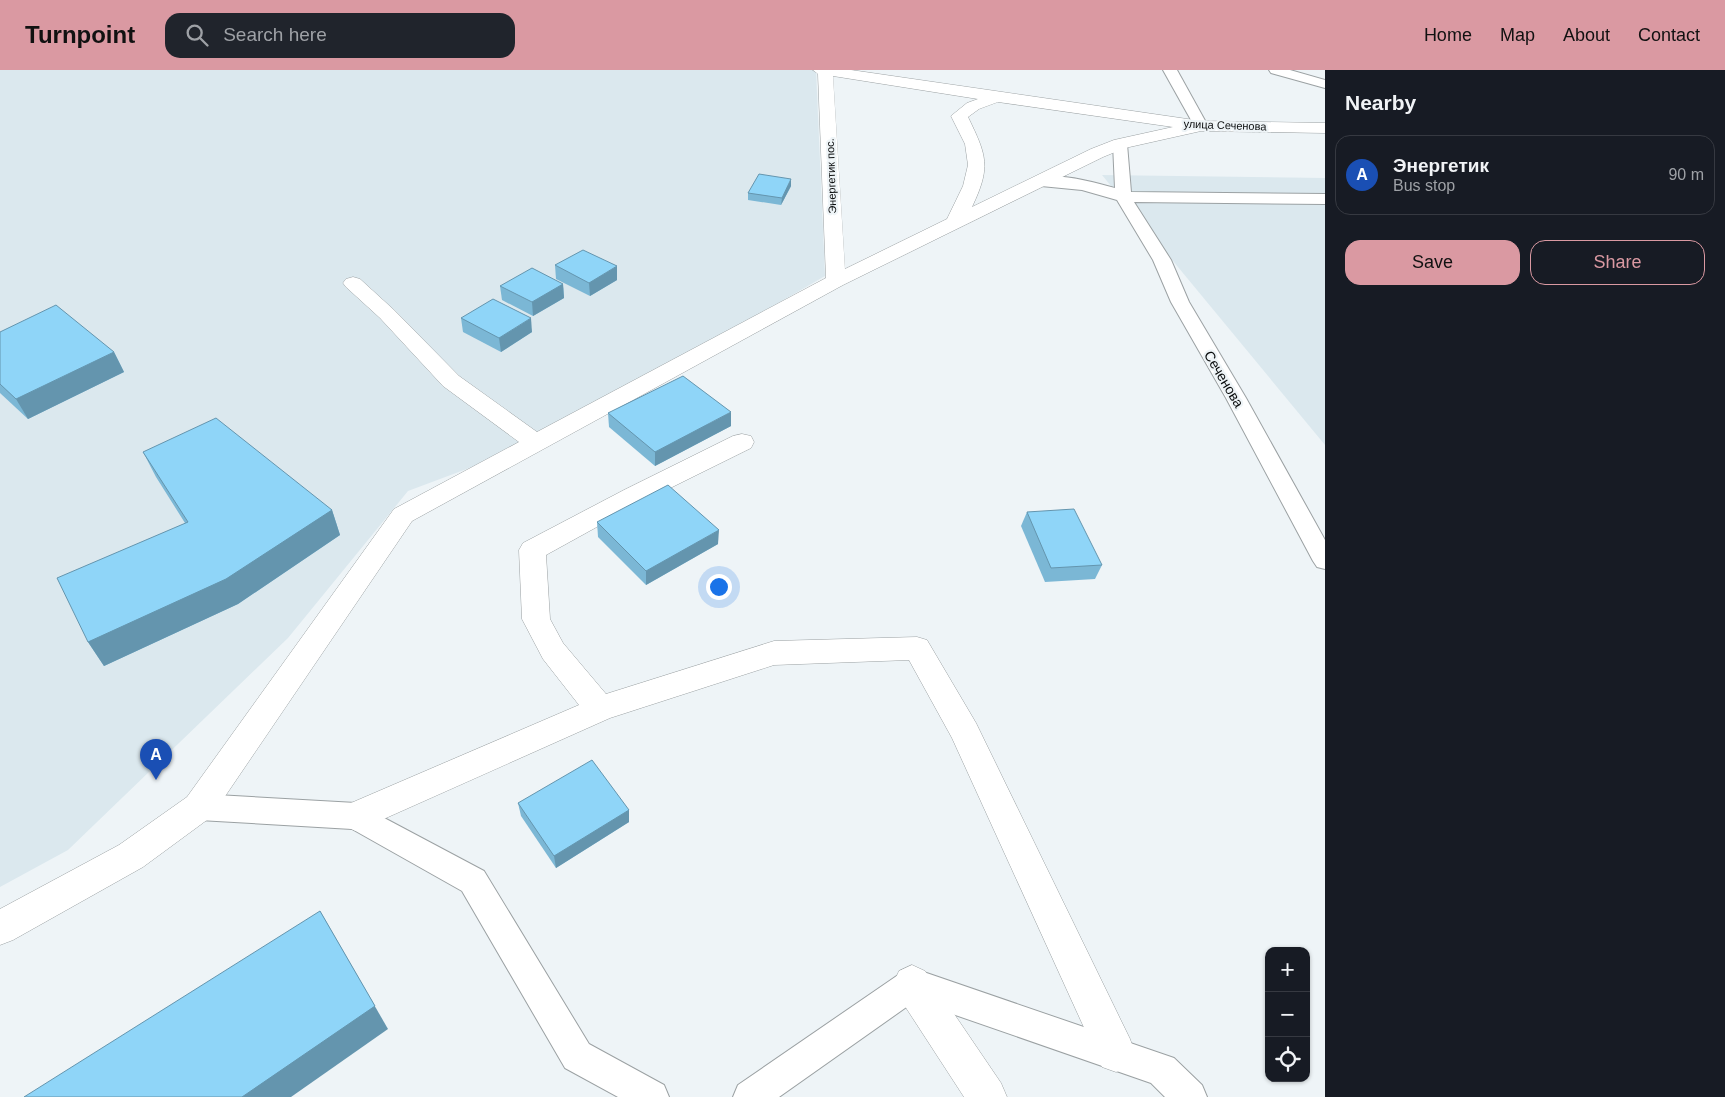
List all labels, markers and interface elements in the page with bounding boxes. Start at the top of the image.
search box [165,13,515,58]
text: Turnpoint [25,21,135,48]
icon: search [183,21,211,49]
text: Search here [223,24,327,45]
text: Home [1424,25,1472,45]
text: Map [1500,25,1535,45]
text: About [1563,25,1610,45]
text: Contact [1638,25,1700,45]
text: Nearby [1345,91,1416,114]
street label: улица Сеченова [1183,118,1267,132]
street label: Энергетик пос. [824,138,838,214]
text: Энергетик [1393,155,1489,176]
text: A [1356,166,1368,183]
text: 90 m [1668,166,1704,183]
text: Bus stop [1393,177,1455,194]
button: Save [1345,240,1520,285]
button: Share [1530,240,1705,285]
street label: Сеченова [1201,348,1247,410]
your location [706,574,732,600]
pin: A [140,739,172,780]
map controls [1265,947,1310,1082]
button: + [1265,947,1310,992]
button: − [1265,992,1310,1037]
button: locate [1265,1037,1310,1082]

